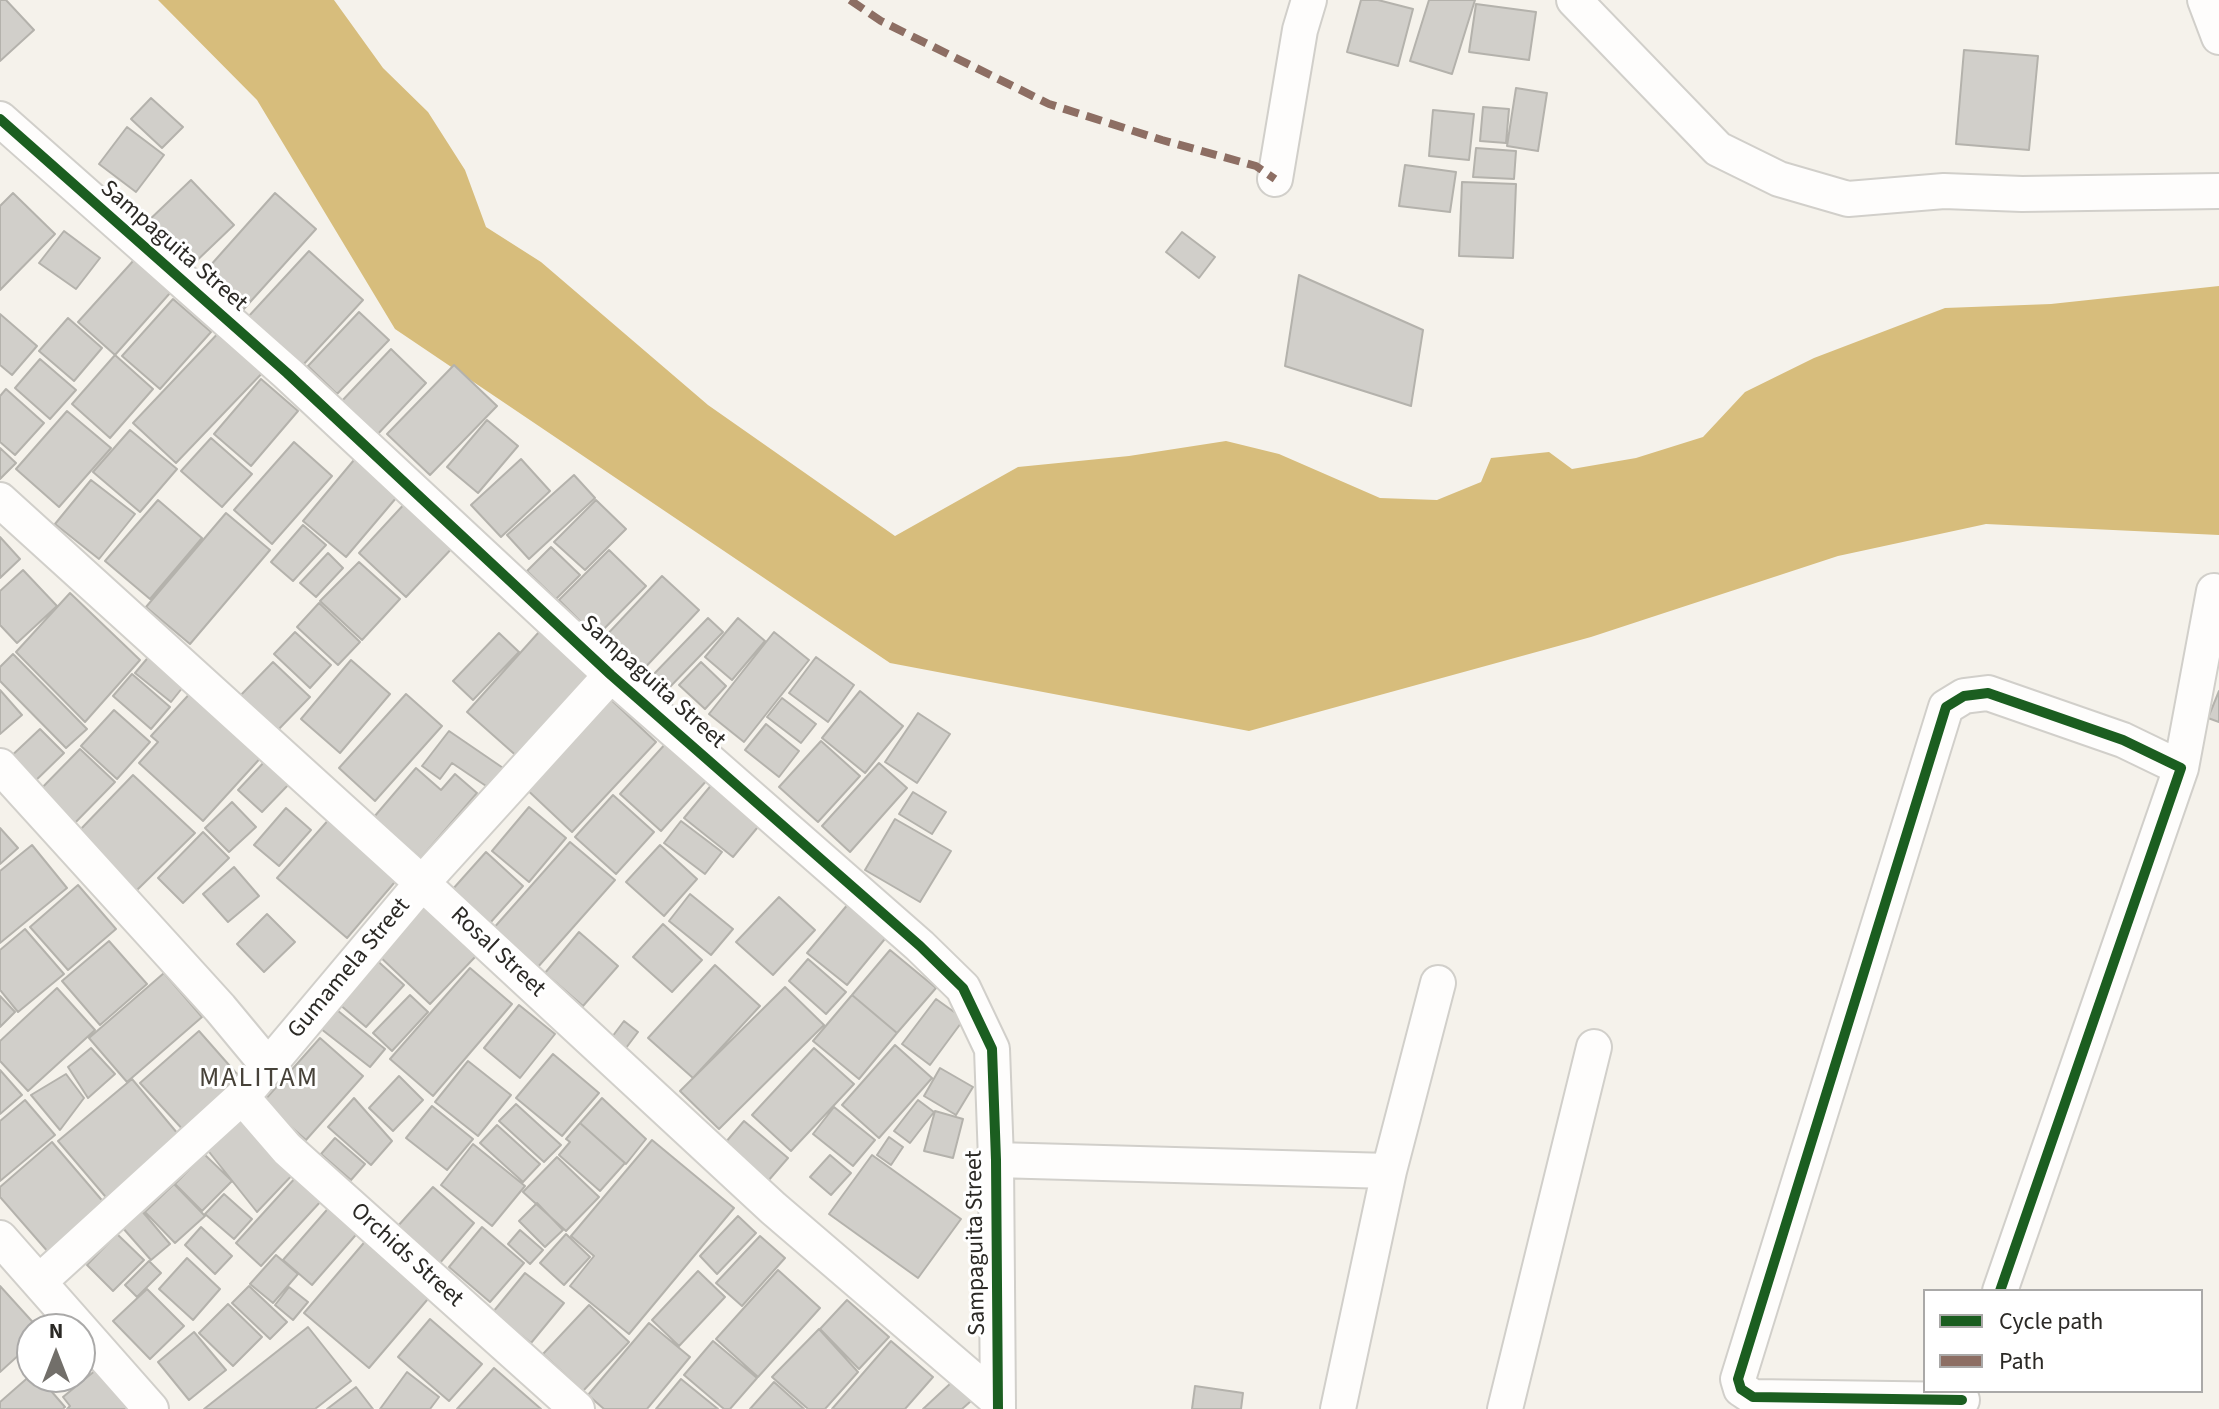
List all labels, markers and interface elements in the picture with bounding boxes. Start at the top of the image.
street label: Sampaguita Street [94,175,252,319]
street label: Sampaguita Street [573,610,731,756]
street label: Gumamela Street [283,893,417,1045]
street label: Rosal Street [443,902,551,1004]
district label: MALITAM [199,1063,319,1097]
street label: Sampaguita Street [961,1150,993,1336]
street label: Orchids Street [344,1198,468,1314]
legend [1923,1289,2203,1393]
text: Cycle path [1999,1304,2103,1339]
north arrow [16,1313,96,1393]
text: N [49,1315,63,1347]
text: Path [1999,1344,2045,1379]

